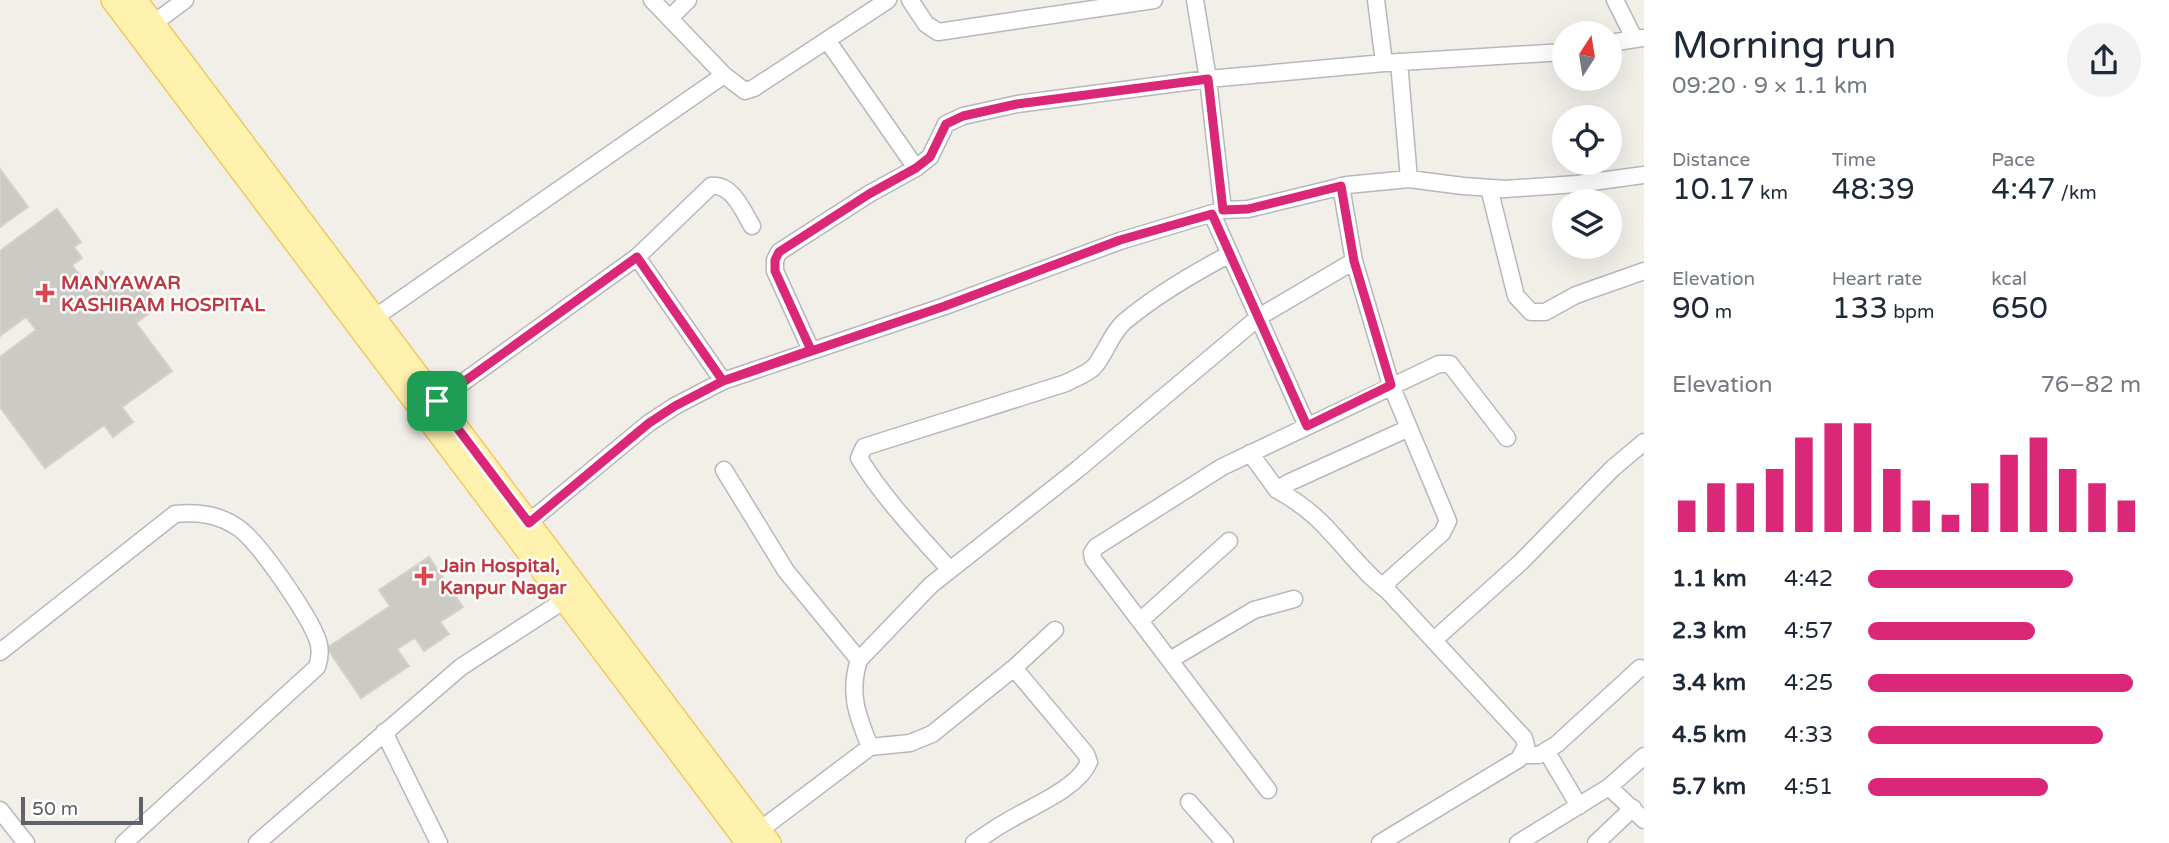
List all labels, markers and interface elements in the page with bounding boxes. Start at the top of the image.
north arrow [1552,21,1622,91]
map controls [1552,21,1622,259]
text: Morning run [1672,23,1896,69]
button: share [2067,23,2141,97]
text: 09:20 · 9 × 1.1 km [1672,72,1868,100]
button: locate [1552,105,1622,175]
text: Distance [1672,149,1750,171]
text: Time [1832,149,1876,171]
text: Pace [1991,149,2035,171]
text: 10.17 [1672,171,1755,208]
text: 48:39 [1832,171,1915,208]
text: 4:47 [1991,171,2056,208]
text: km [1755,182,1788,204]
text: /km [2056,182,2097,204]
button: layers [1552,189,1622,259]
text: Elevation [1672,268,1755,290]
text: Heart rate [1832,268,1922,290]
text: kcal [1991,268,2027,290]
place label: MANYAWAR KASHIRAM HOSPITAL [61,272,266,316]
marker: MANYAWAR KASHIRAM HOSPITAL [35,283,55,303]
text: 90 [1672,290,1710,327]
text: 133 [1832,290,1888,327]
text: 650 [1991,290,2048,327]
text: m [1710,301,1732,323]
text: bpm [1888,301,1935,323]
pin [407,371,467,431]
text: Elevation [1672,371,1773,399]
text: 76–82 m [2040,371,2141,399]
icon: arrive [418,382,456,420]
place label: Jain Hospital, Kanpur Nagar [439,555,567,600]
text: 1.1 km [1672,565,1747,593]
text: 4:42 [1784,565,1833,593]
marker: Jain Hospital, Kanpur Nagar [414,566,434,586]
text: 2.3 km [1672,617,1747,645]
text: 4:57 [1784,617,1833,645]
text: 3.4 km [1672,669,1746,697]
text: 4:25 [1784,669,1833,697]
text: 4.5 km [1672,721,1747,749]
text: 4:33 [1784,721,1833,749]
text: 5.7 km [1672,773,1746,801]
text: 4:51 [1784,773,1833,801]
scale bar [21,794,144,826]
text: 50 m [32,798,78,820]

